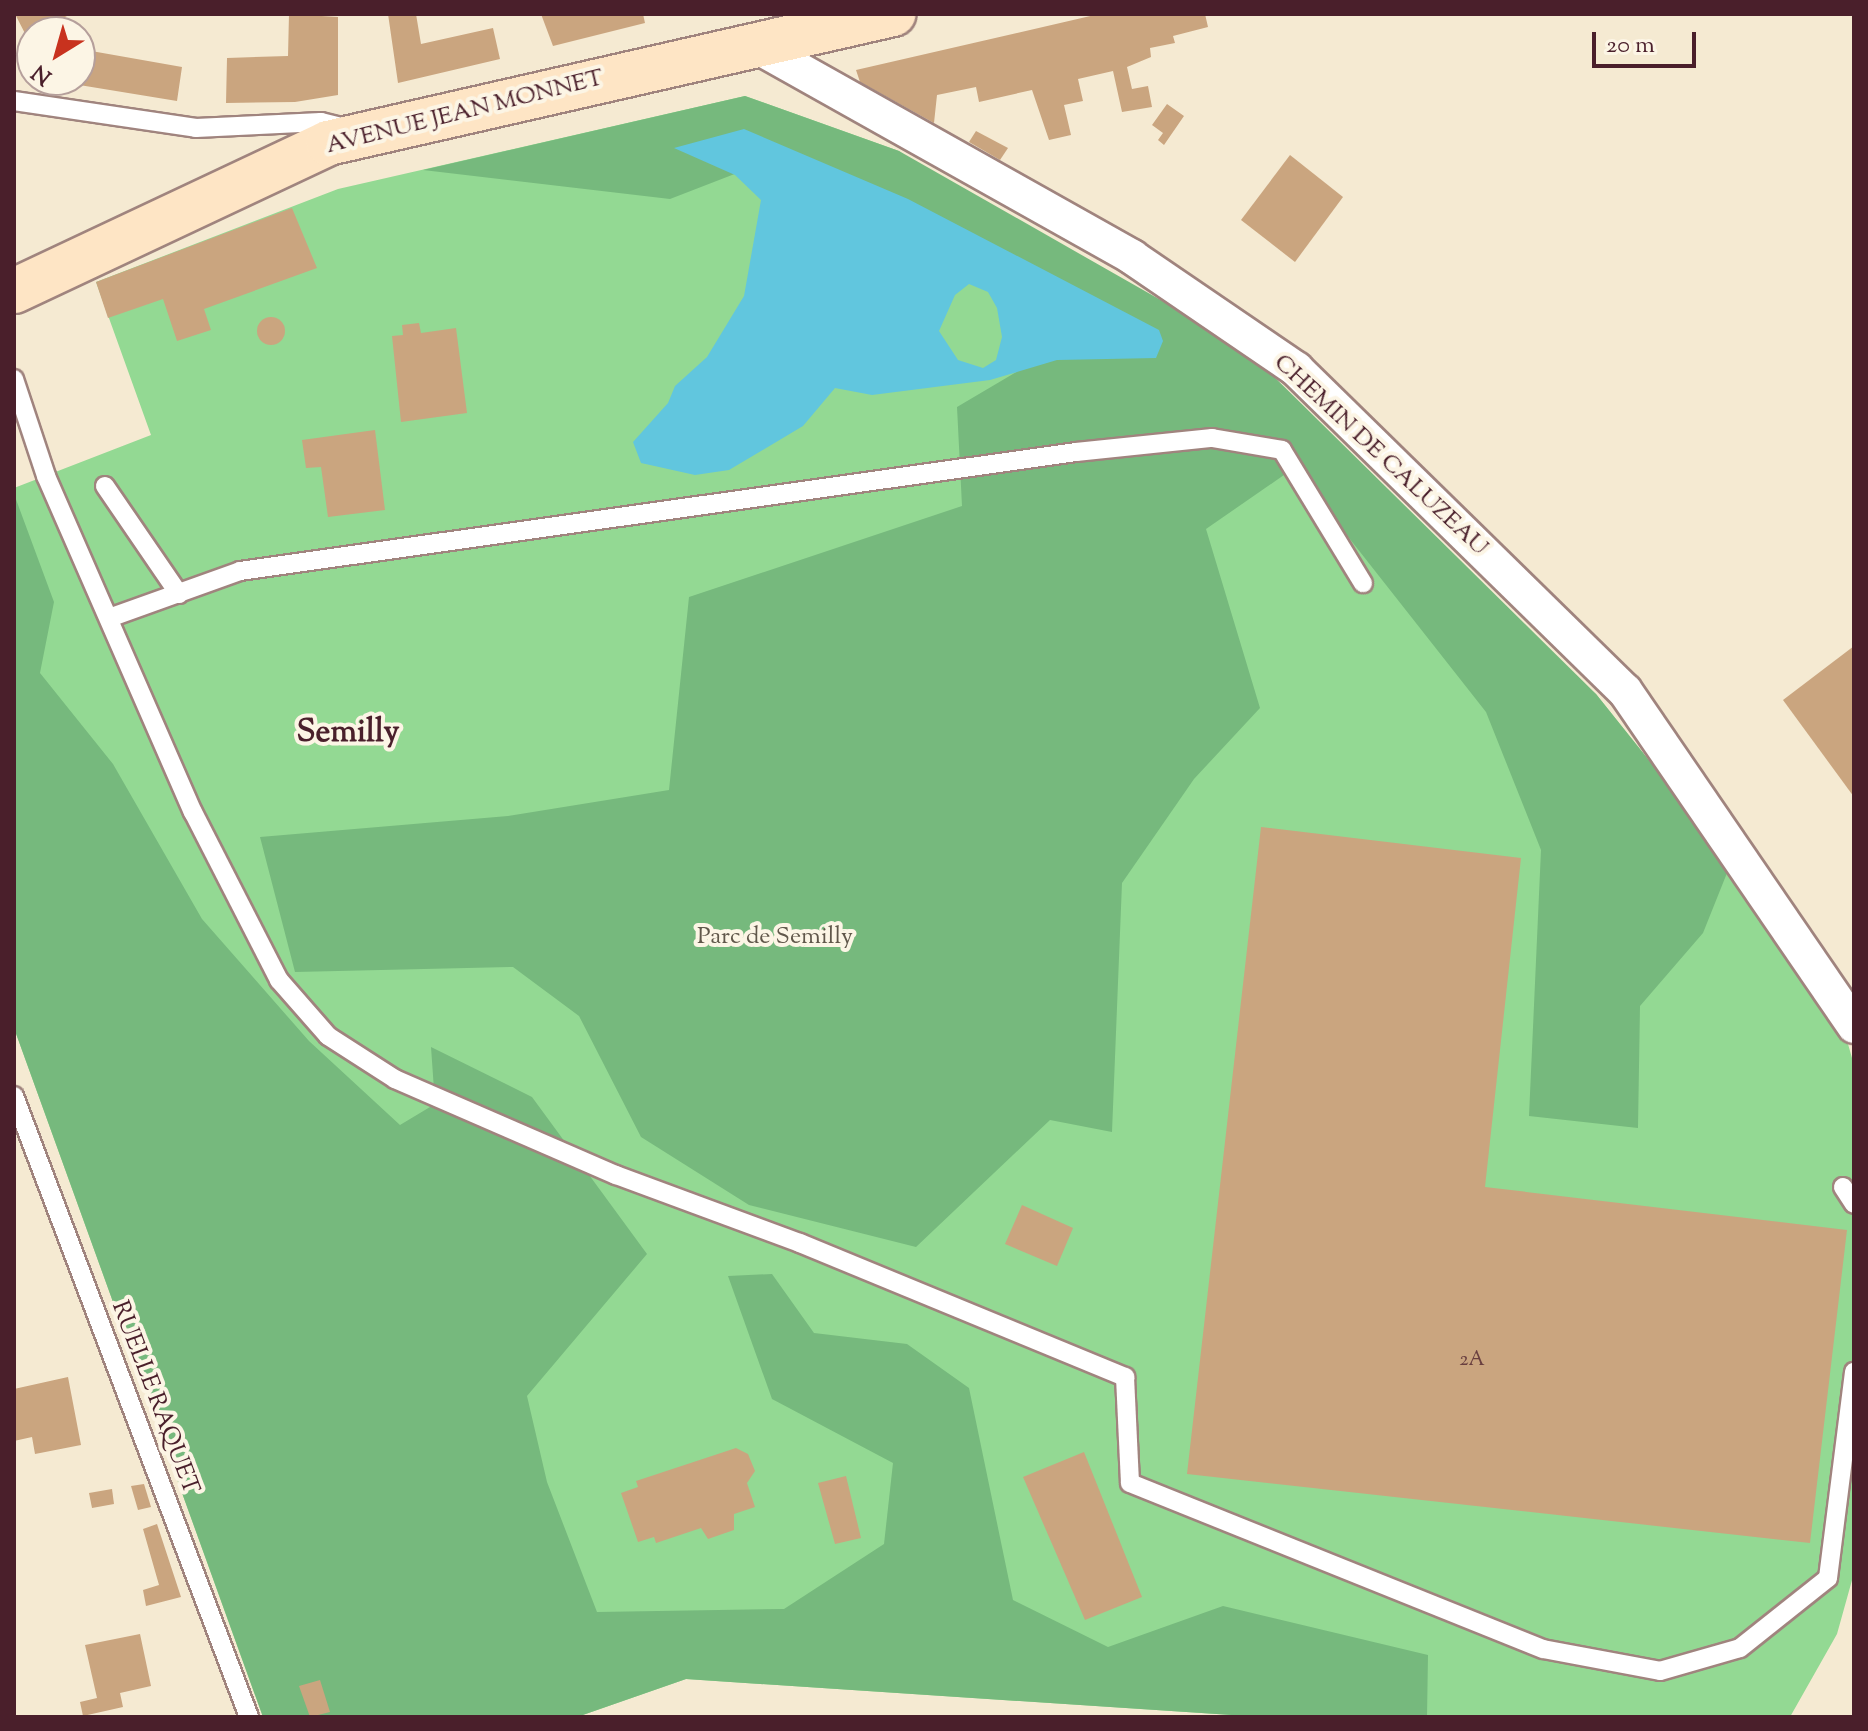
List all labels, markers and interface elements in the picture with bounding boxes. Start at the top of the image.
north arrow [16,16,96,96]
scale bar [1596,16,1700,66]
text: 20 m [1606,29,1655,63]
text: N [26,56,59,92]
street label: AVENUE JEAN MONNET [323,65,607,161]
street label: CHEMIN DE CALUZEAU [1267,349,1493,563]
district label: Semilly [296,714,400,752]
park label: Parc de Semilly [697,924,853,952]
street label: RUELLE RAQUET [104,1297,204,1499]
house number: 2A [1459,1348,1485,1372]

